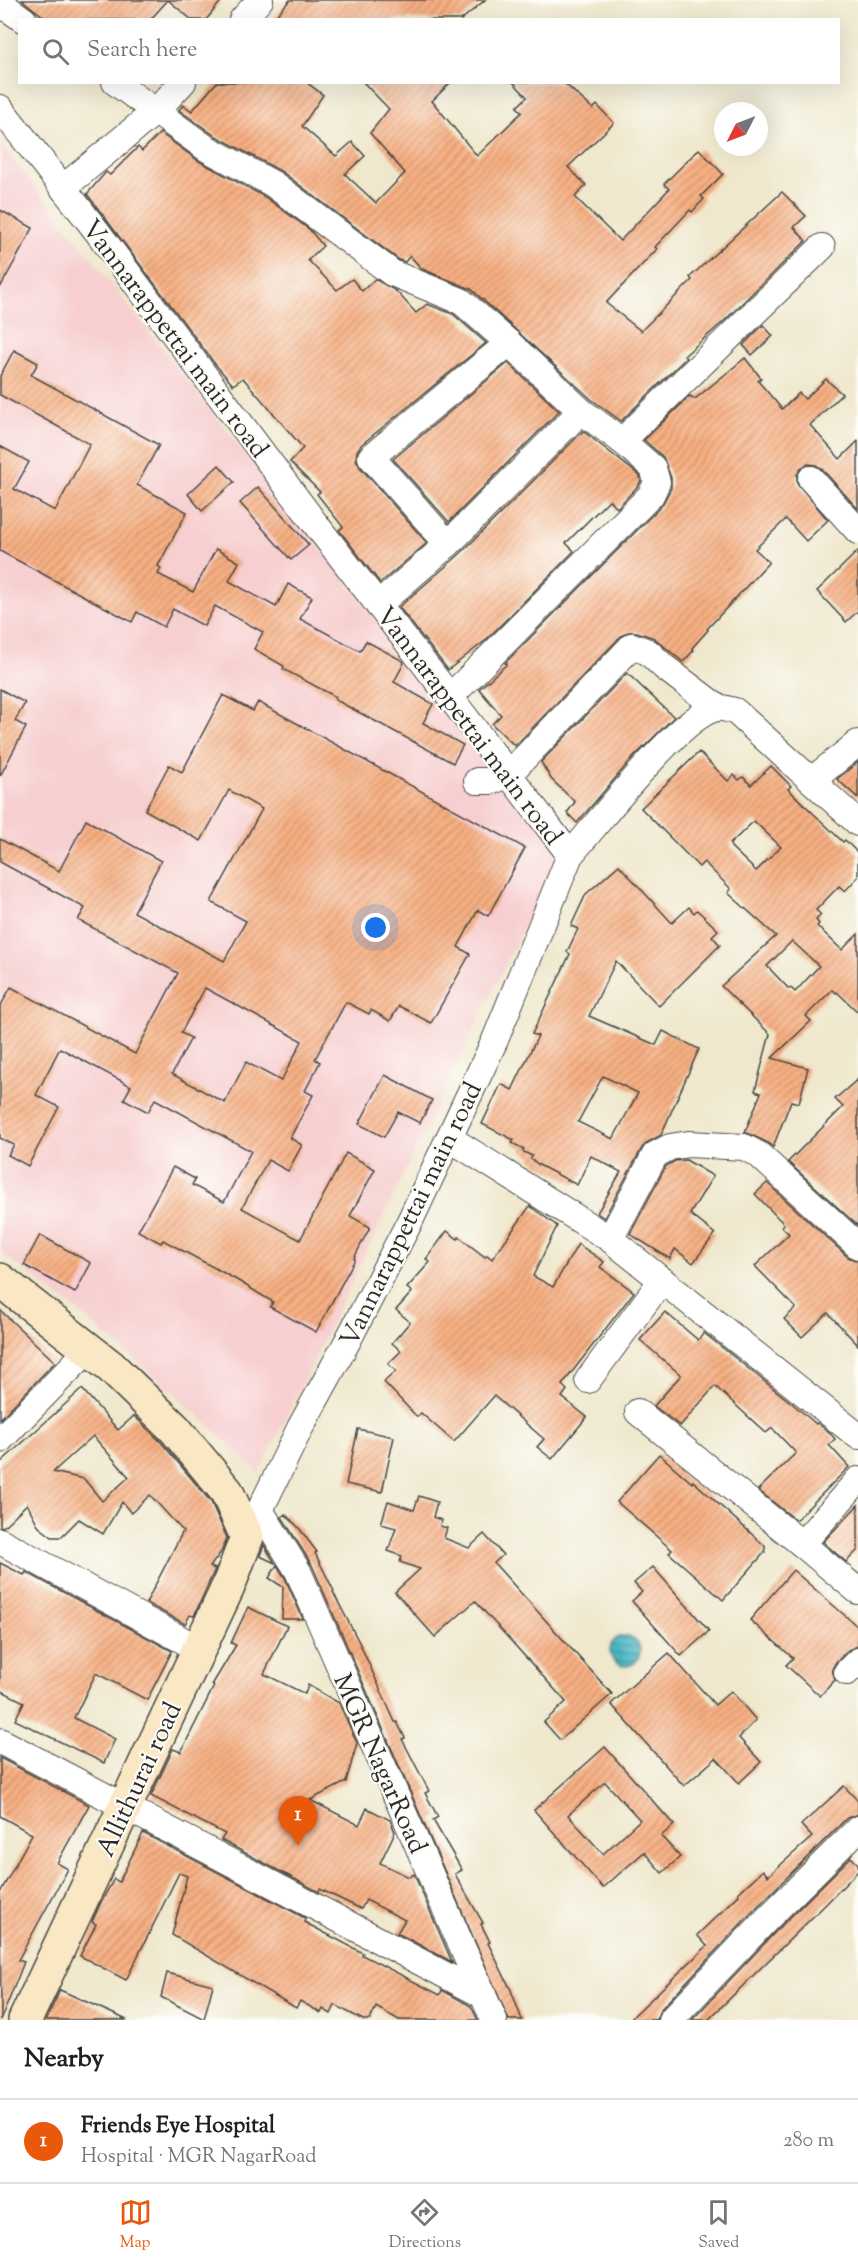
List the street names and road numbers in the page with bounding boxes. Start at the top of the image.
street label: Vannarappettai main road [72,212,276,467]
street label: Vannarappettai main road [366,599,570,854]
street label: Vannarappettai main road [332,1076,493,1354]
street label: MGR NagarRoad [322,1668,435,1860]
street label: Allithurai road [88,1696,192,1863]

